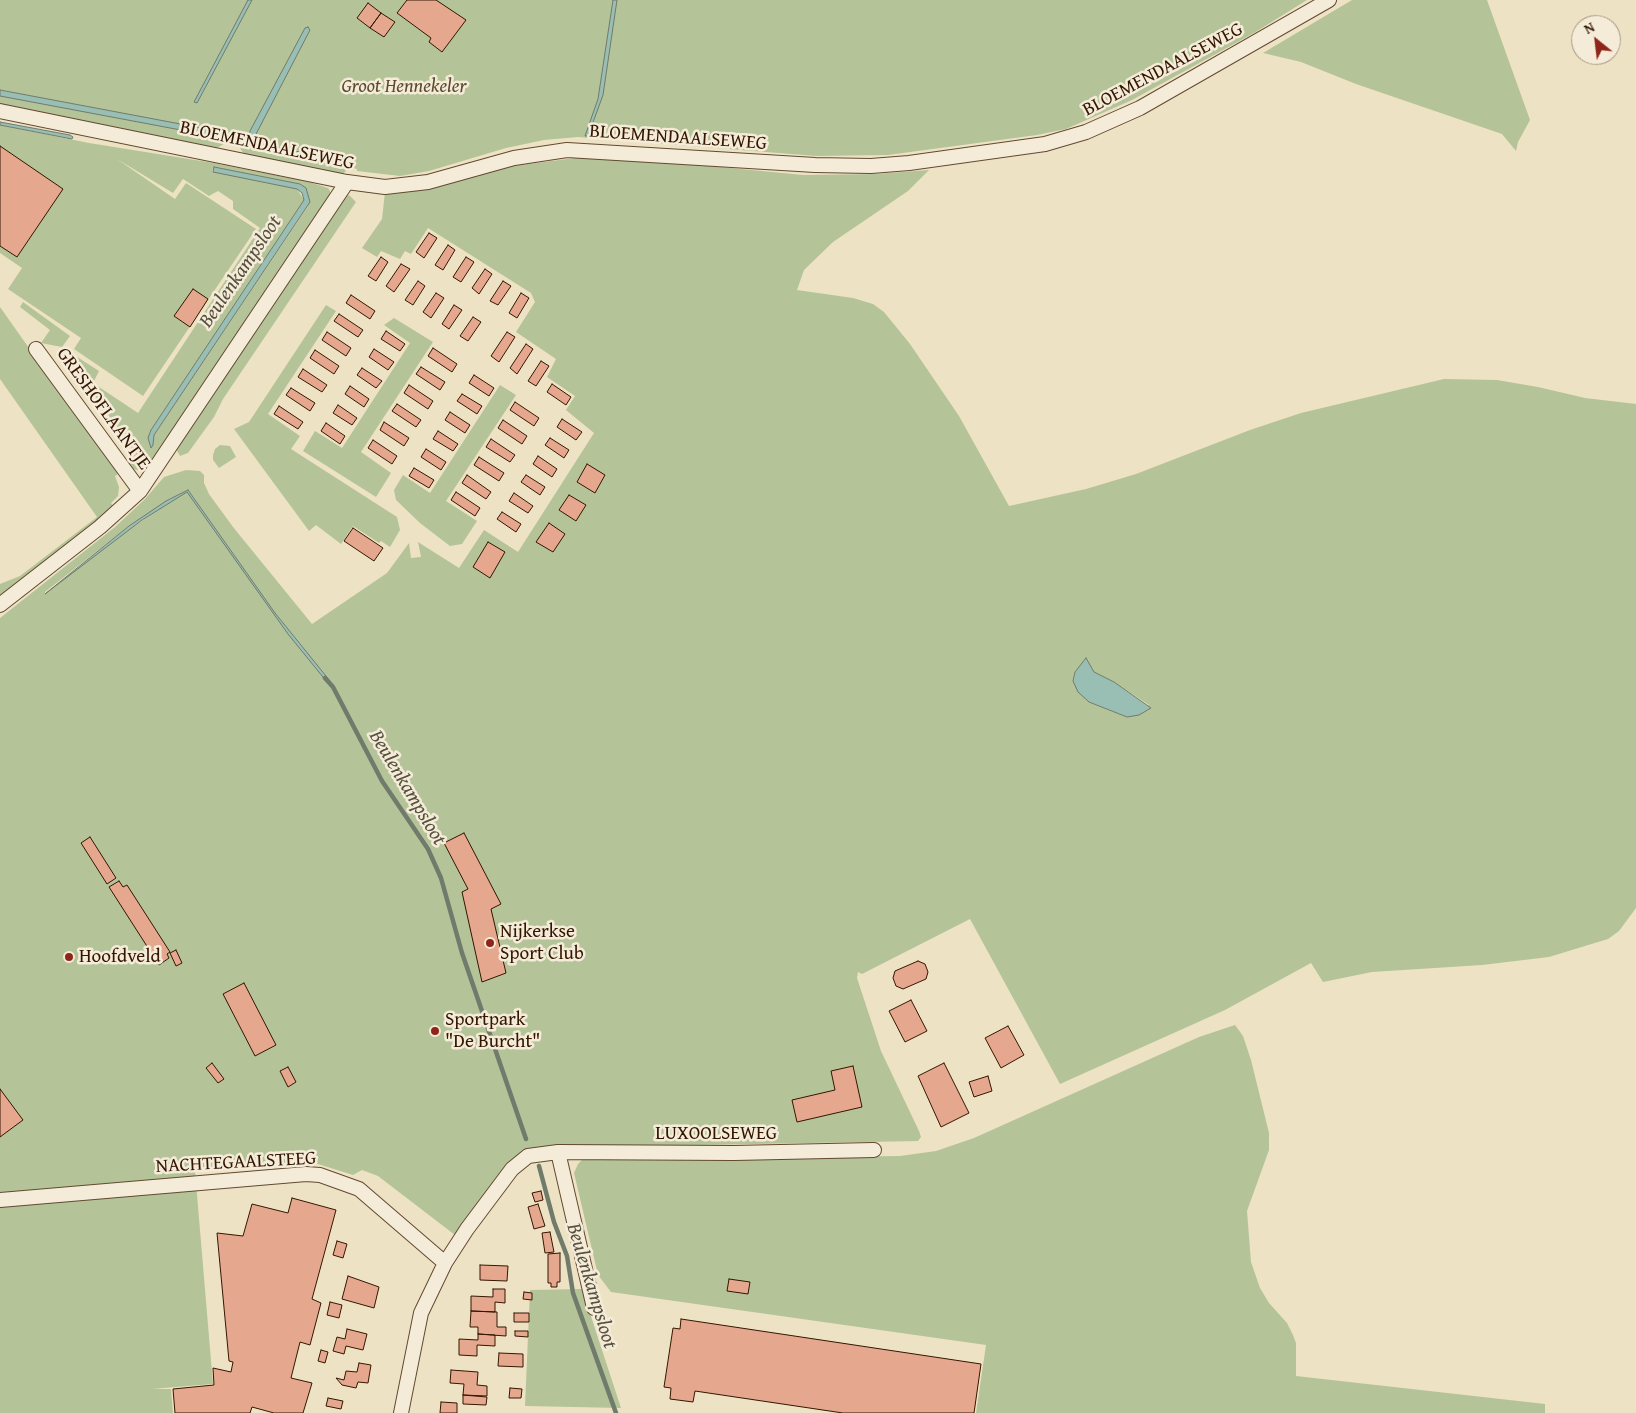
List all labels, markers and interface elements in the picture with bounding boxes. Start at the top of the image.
north arrow [1571,15,1621,65]
text: N [1580,17,1598,39]
street label: BLOEMENDAALSEWEG [1079,18,1247,122]
park label: Groot Hennekeler [342,76,466,98]
street label: BLOEMENDAALSEWEG [178,116,356,176]
street label: BLOEMENDAALSEWEG [588,120,768,156]
water label: Beulenkampsloot [195,211,287,333]
street label: GRESHOFLAANTJE [51,343,155,475]
water label: Beulenkampsloot [363,726,451,850]
place label: Nijkerkse Sport Club [500,921,584,965]
marker: Nijkerkse Sport Club [484,937,496,949]
place label: Hoofdveld [79,946,161,968]
marker: Hoofdveld [63,951,75,963]
place label: Sportpark "De Burcht" [445,1009,540,1053]
marker: Sportpark "De Burcht" [429,1025,441,1037]
street label: LUXOOLSEWEG [655,1123,777,1145]
street label: NACHTEGAALSTEEG [155,1147,317,1179]
water label: Beulenkampsloot [561,1220,621,1352]

